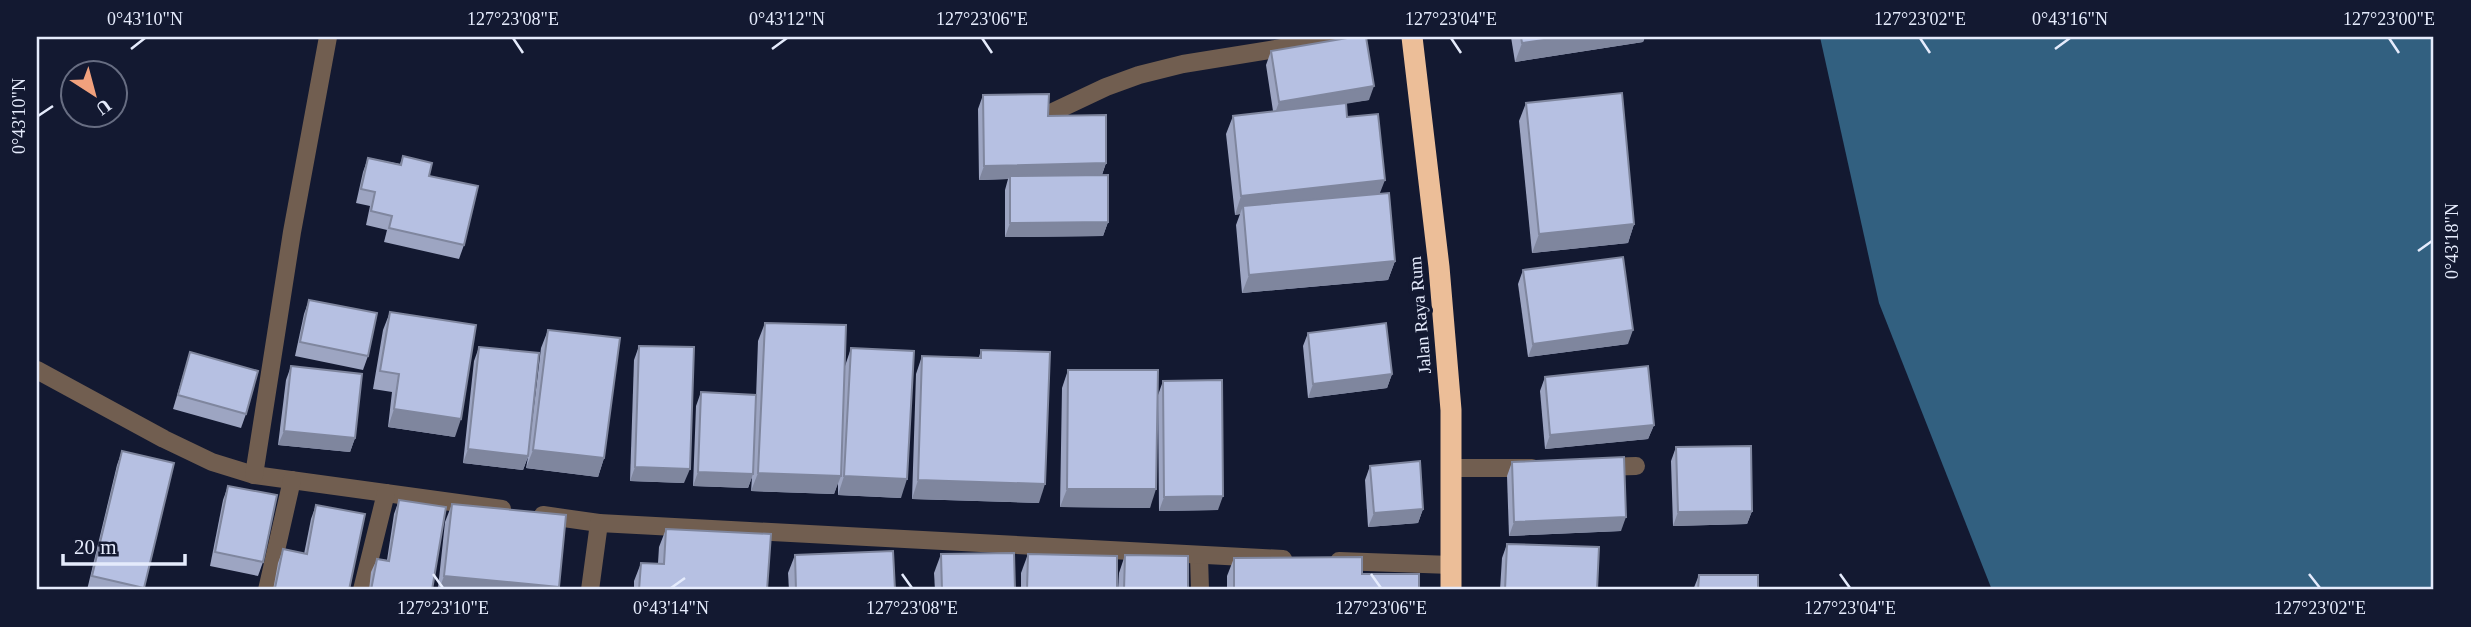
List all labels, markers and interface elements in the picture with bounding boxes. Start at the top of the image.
text: 0°43'10"N [107,9,183,29]
text: 127°23'08"E [467,9,559,29]
text: 0°43'12"N [749,9,825,29]
text: 127°23'06"E [936,9,1028,29]
text: 127°23'04"E [1405,9,1497,29]
text: 127°23'02"E [1874,9,1966,29]
text: 0°43'16"N [2032,9,2108,29]
text: 127°23'00"E [2343,9,2435,29]
north arrow [60,60,130,130]
text: 0°43'10"N [9,78,29,154]
text: U [92,95,115,120]
text: 0°43'18"N [2442,203,2462,279]
street label: Jalan Raya Rum [1405,255,1435,375]
scale bar [63,522,186,566]
text: 20 m [74,535,117,559]
text: 127°23'10"E [397,598,489,618]
text: 0°43'14"N [633,598,709,618]
text: 127°23'08"E [866,598,958,618]
text: 127°23'06"E [1335,598,1427,618]
text: 127°23'04"E [1804,598,1896,618]
text: 127°23'02"E [2274,598,2366,618]

